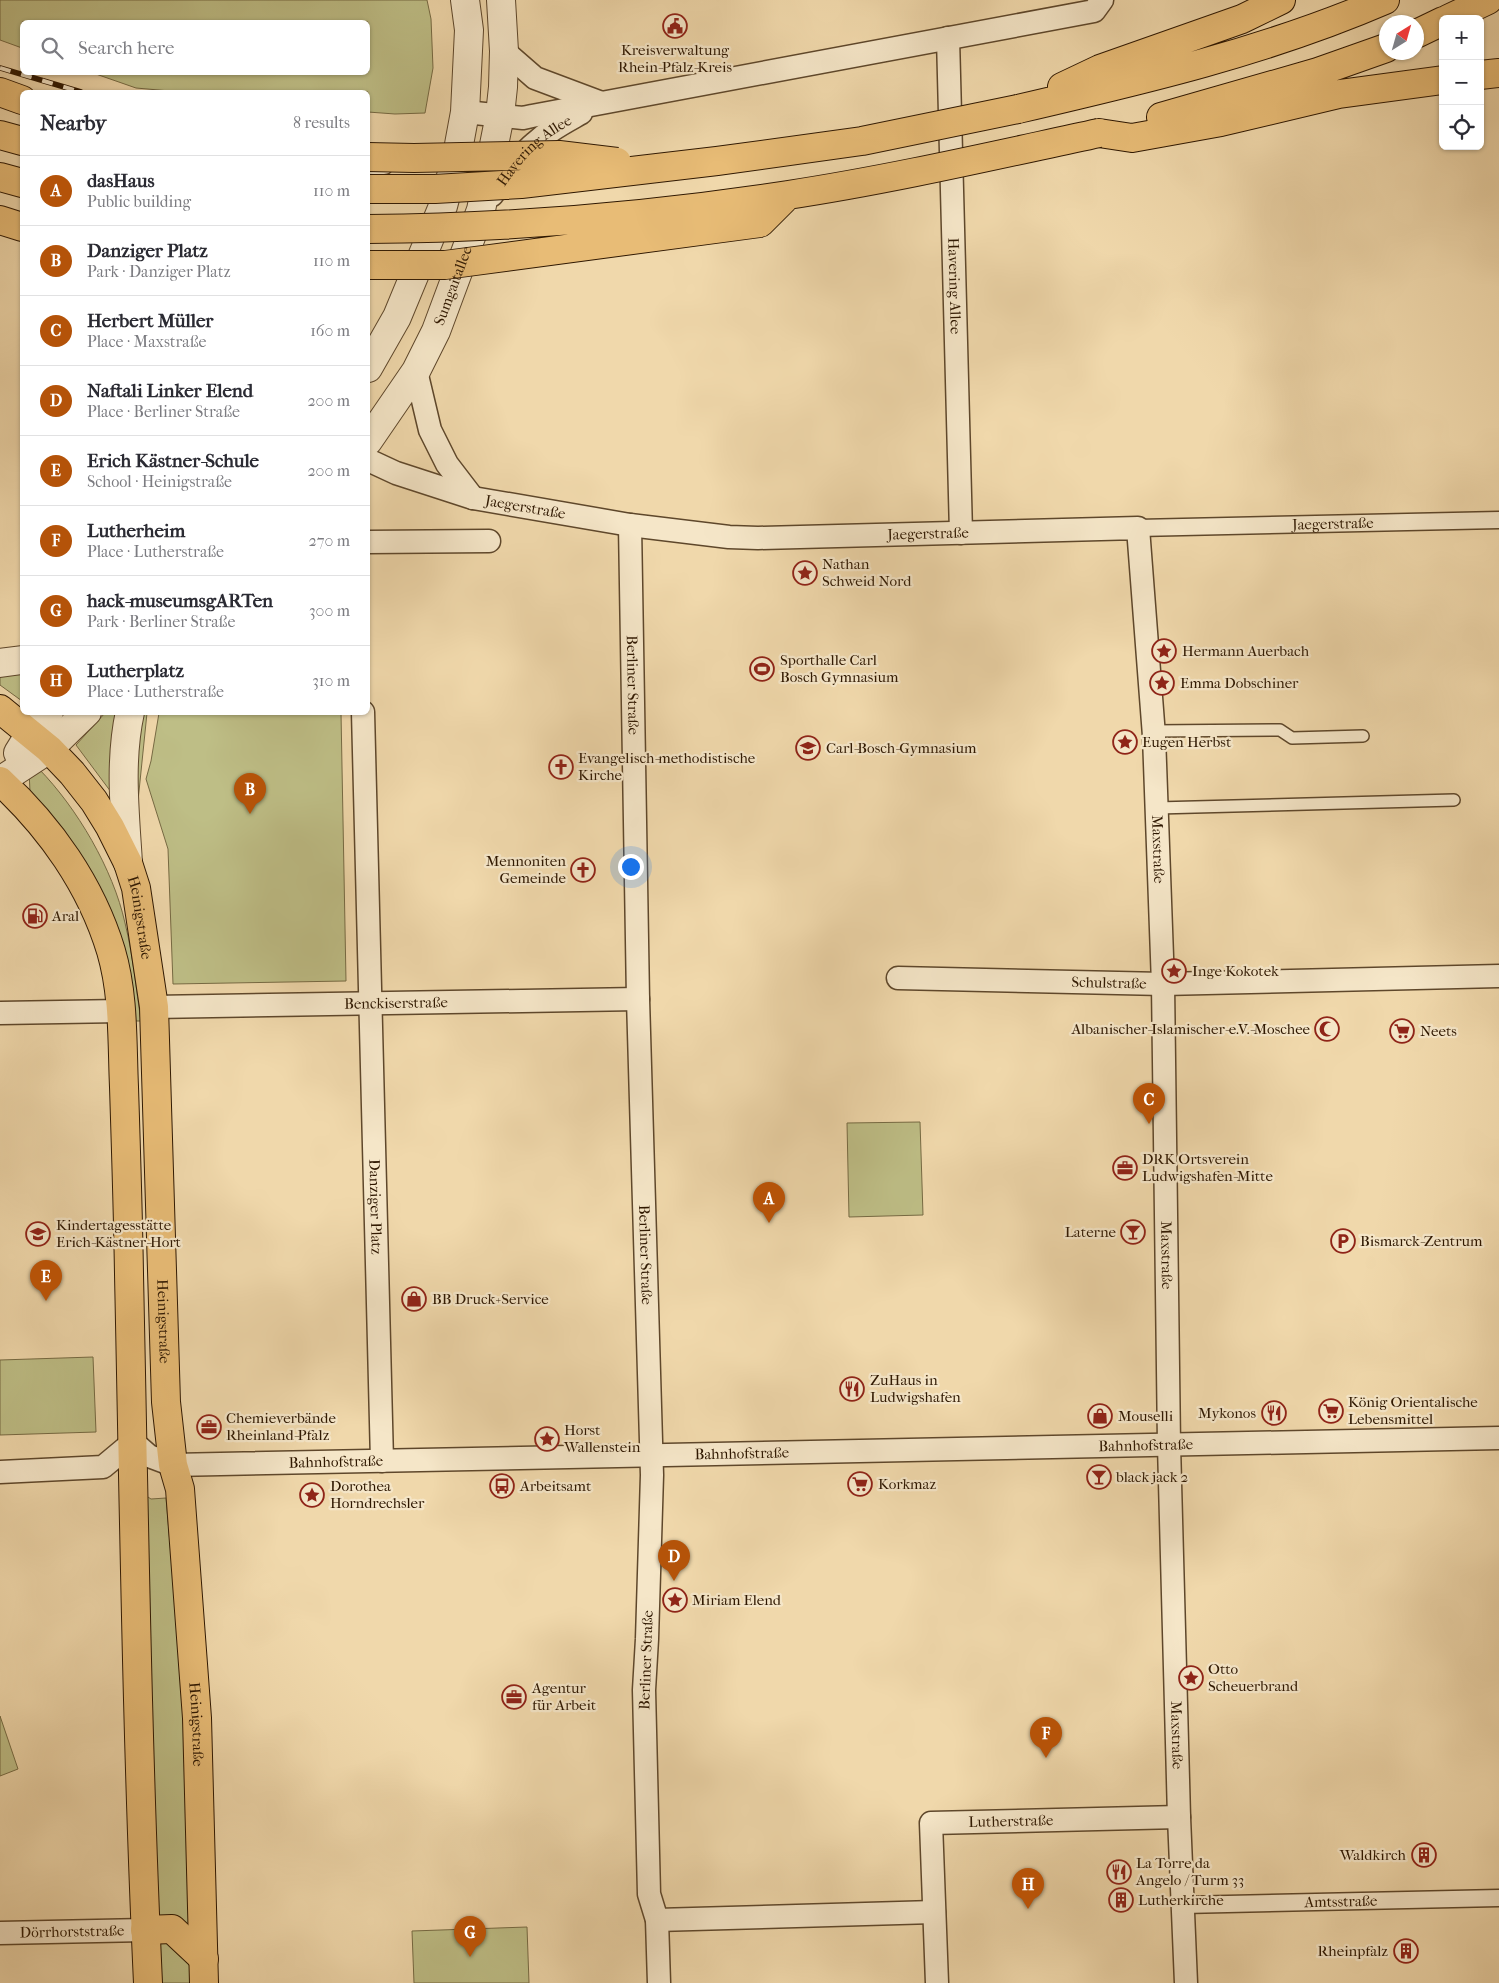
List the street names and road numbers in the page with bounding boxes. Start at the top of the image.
street label: Havering Allee [493,111,575,189]
street label: Havering Allee [944,237,965,335]
street label: Sumgaitallee [430,243,476,328]
street label: Jaegerstraße [483,491,568,523]
street label: Jaegerstraße [1291,514,1374,534]
street label: Jaegerstraße [886,523,970,544]
street label: Berliner Straße [623,635,643,736]
street label: Maxstraße [1148,815,1168,884]
street label: Heinigstraße [124,873,156,961]
street label: Schulstraße [1071,973,1147,993]
street label: Benckiserstraße [344,993,449,1013]
street label: Danziger Platz [365,1159,386,1255]
street label: Berliner Straße [635,1205,656,1306]
street label: Maxstraße [1157,1221,1176,1290]
street label: Heinigstraße [153,1279,174,1364]
street label: Bahnhofstraße [1098,1435,1194,1455]
street label: Bahnhofstraße [694,1443,790,1463]
street label: Bahnhofstraße [288,1452,384,1472]
street label: Berliner Straße [635,1609,657,1710]
street label: Heinigstraße [185,1681,207,1767]
street label: Maxstraße [1167,1701,1187,1770]
street label: Lutherstraße [968,1811,1054,1831]
street label: Amtsstraße [1303,1892,1378,1911]
street label: Dörrhorststraße [19,1921,125,1942]

